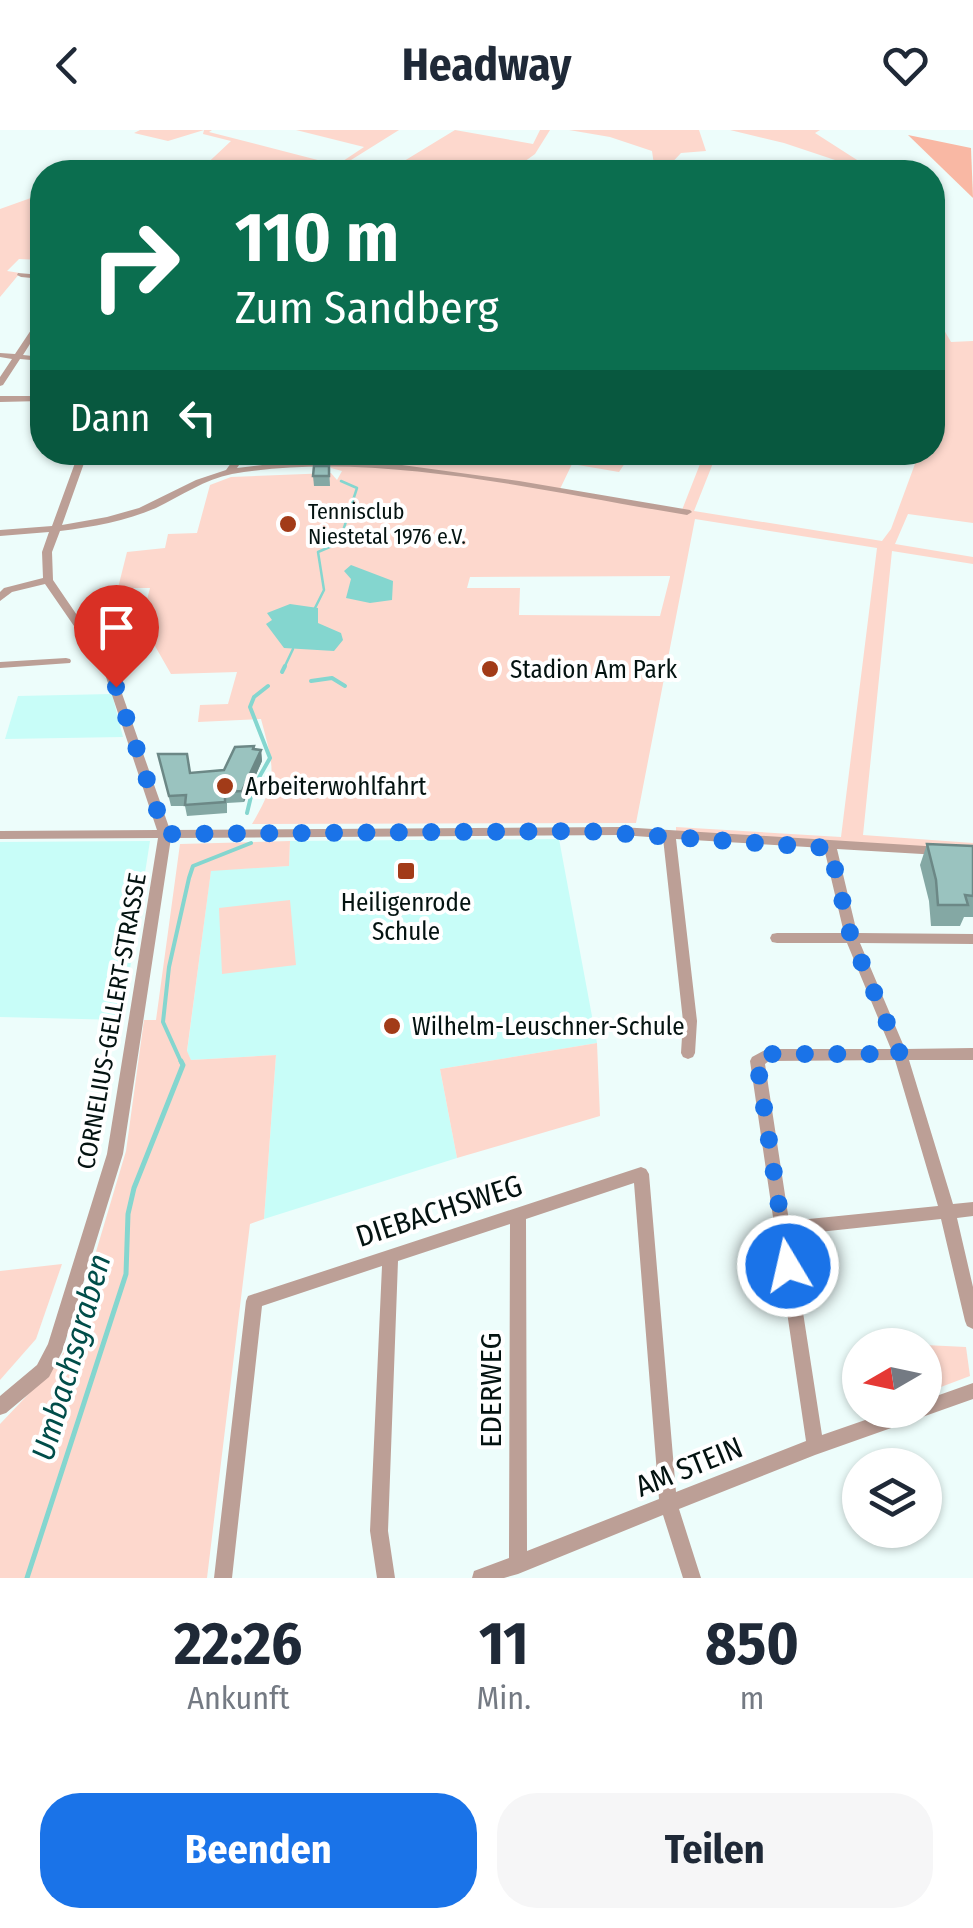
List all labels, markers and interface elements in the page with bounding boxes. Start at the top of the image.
icon: back [40,38,95,93]
text: Headway [402,38,571,92]
icon: heart [878,38,933,93]
text: 110 m [235,196,399,280]
icon: right [70,200,200,330]
text: Zum Sandberg [235,281,499,335]
icon: left [170,390,225,445]
text: Dann [70,395,150,441]
place label: Tennisclub Niestetal 1976 e.V. [308,498,466,550]
marker: Tennisclub Niestetal 1976 e.V. [277,513,299,535]
pin [74,585,159,688]
icon: arrive [89,600,144,655]
place label: Stadion Am Park [510,655,678,685]
marker: Stadion Am Park [479,658,501,680]
place label: Arbeiterwohlfahrt [245,772,427,802]
marker: Arbeiterwohlfahrt [214,775,236,797]
marker: Heiligenrode Schule [395,860,417,882]
street label: CORNELIUS-GELLERT-STRASSE [71,871,153,1172]
place label: Heiligenrode Schule [341,888,471,947]
place label: Wilhelm-Leuschner-Schule [412,1012,685,1042]
marker: Wilhelm-Leuschner-Schule [381,1015,403,1037]
street label: DIEBACHSWEG [351,1167,527,1255]
position arrow [736,1214,840,1318]
water label: Umbachsgraben [23,1249,119,1465]
north arrow [842,1328,942,1428]
map controls [842,1328,942,1548]
street label: EDERWEG [473,1332,509,1448]
street label: AM STEIN [630,1429,748,1505]
button: layers [842,1448,942,1548]
text: 22:26 [174,1608,303,1680]
text: 11 [479,1608,529,1680]
text: 850 [705,1608,799,1680]
text: Ankunft [187,1679,289,1717]
text: Min. [477,1679,531,1717]
text: m [740,1679,764,1717]
button: Beenden [40,1793,477,1908]
button: Teilen [497,1793,933,1908]

